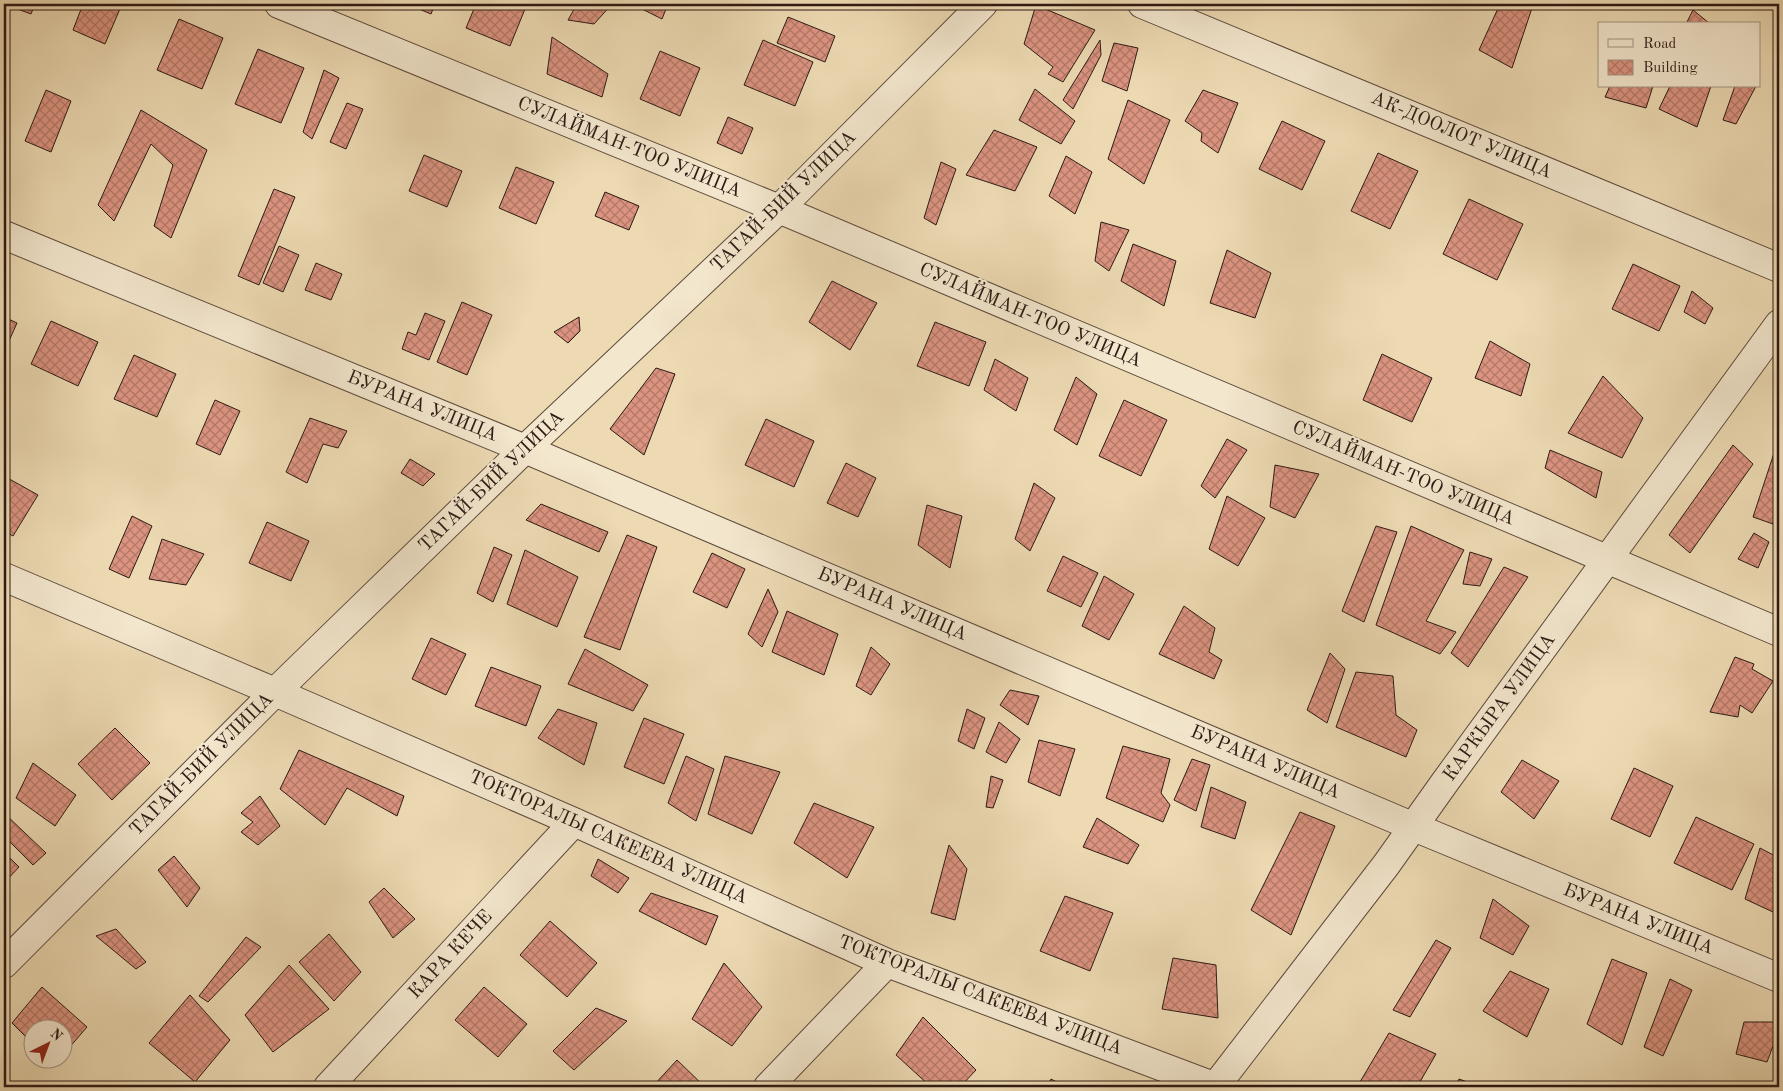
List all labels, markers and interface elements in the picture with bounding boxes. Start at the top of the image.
legend [1598,22,1760,88]
text: Road [1643,37,1677,52]
text: Building [1643,61,1698,76]
street label: АК-ДООЛОТ УЛИЦА [1368,89,1555,183]
street label: СУЛАЙМАН-ТОО УЛИЦА [514,91,746,202]
street label: ТАГАЙ-БИЙ УЛИЦА [705,125,861,276]
street label: СУЛАЙМАН-ТОО УЛИЦА [916,257,1146,372]
street label: БУРАНА УЛИЦА [344,368,500,446]
street label: ТАГАЙ-БИЙ УЛИЦА [413,405,569,556]
street label: СУЛАЙМАН-ТОО УЛИЦА [1289,415,1519,530]
street label: БУРАНА УЛИЦА [814,565,970,645]
street label: КАРКЫРА УЛИЦА [1440,630,1560,785]
street label: ТАГАЙ-БИЙ УЛИЦА [124,687,278,840]
street label: БУРАНА УЛИЦА [1187,723,1343,803]
street label: ТОКТОРАЛЫ САКЕЕВА УЛИЦА [466,768,751,908]
street label: БУРАНА УЛИЦА [1560,881,1716,959]
street label: КАРА КЕЧЕ [405,907,497,1003]
street label: ТОКТОРАЛЫ САКЕЕВА УЛИЦА [835,933,1125,1059]
north arrow [22,1018,72,1068]
text: N [47,1026,65,1044]

